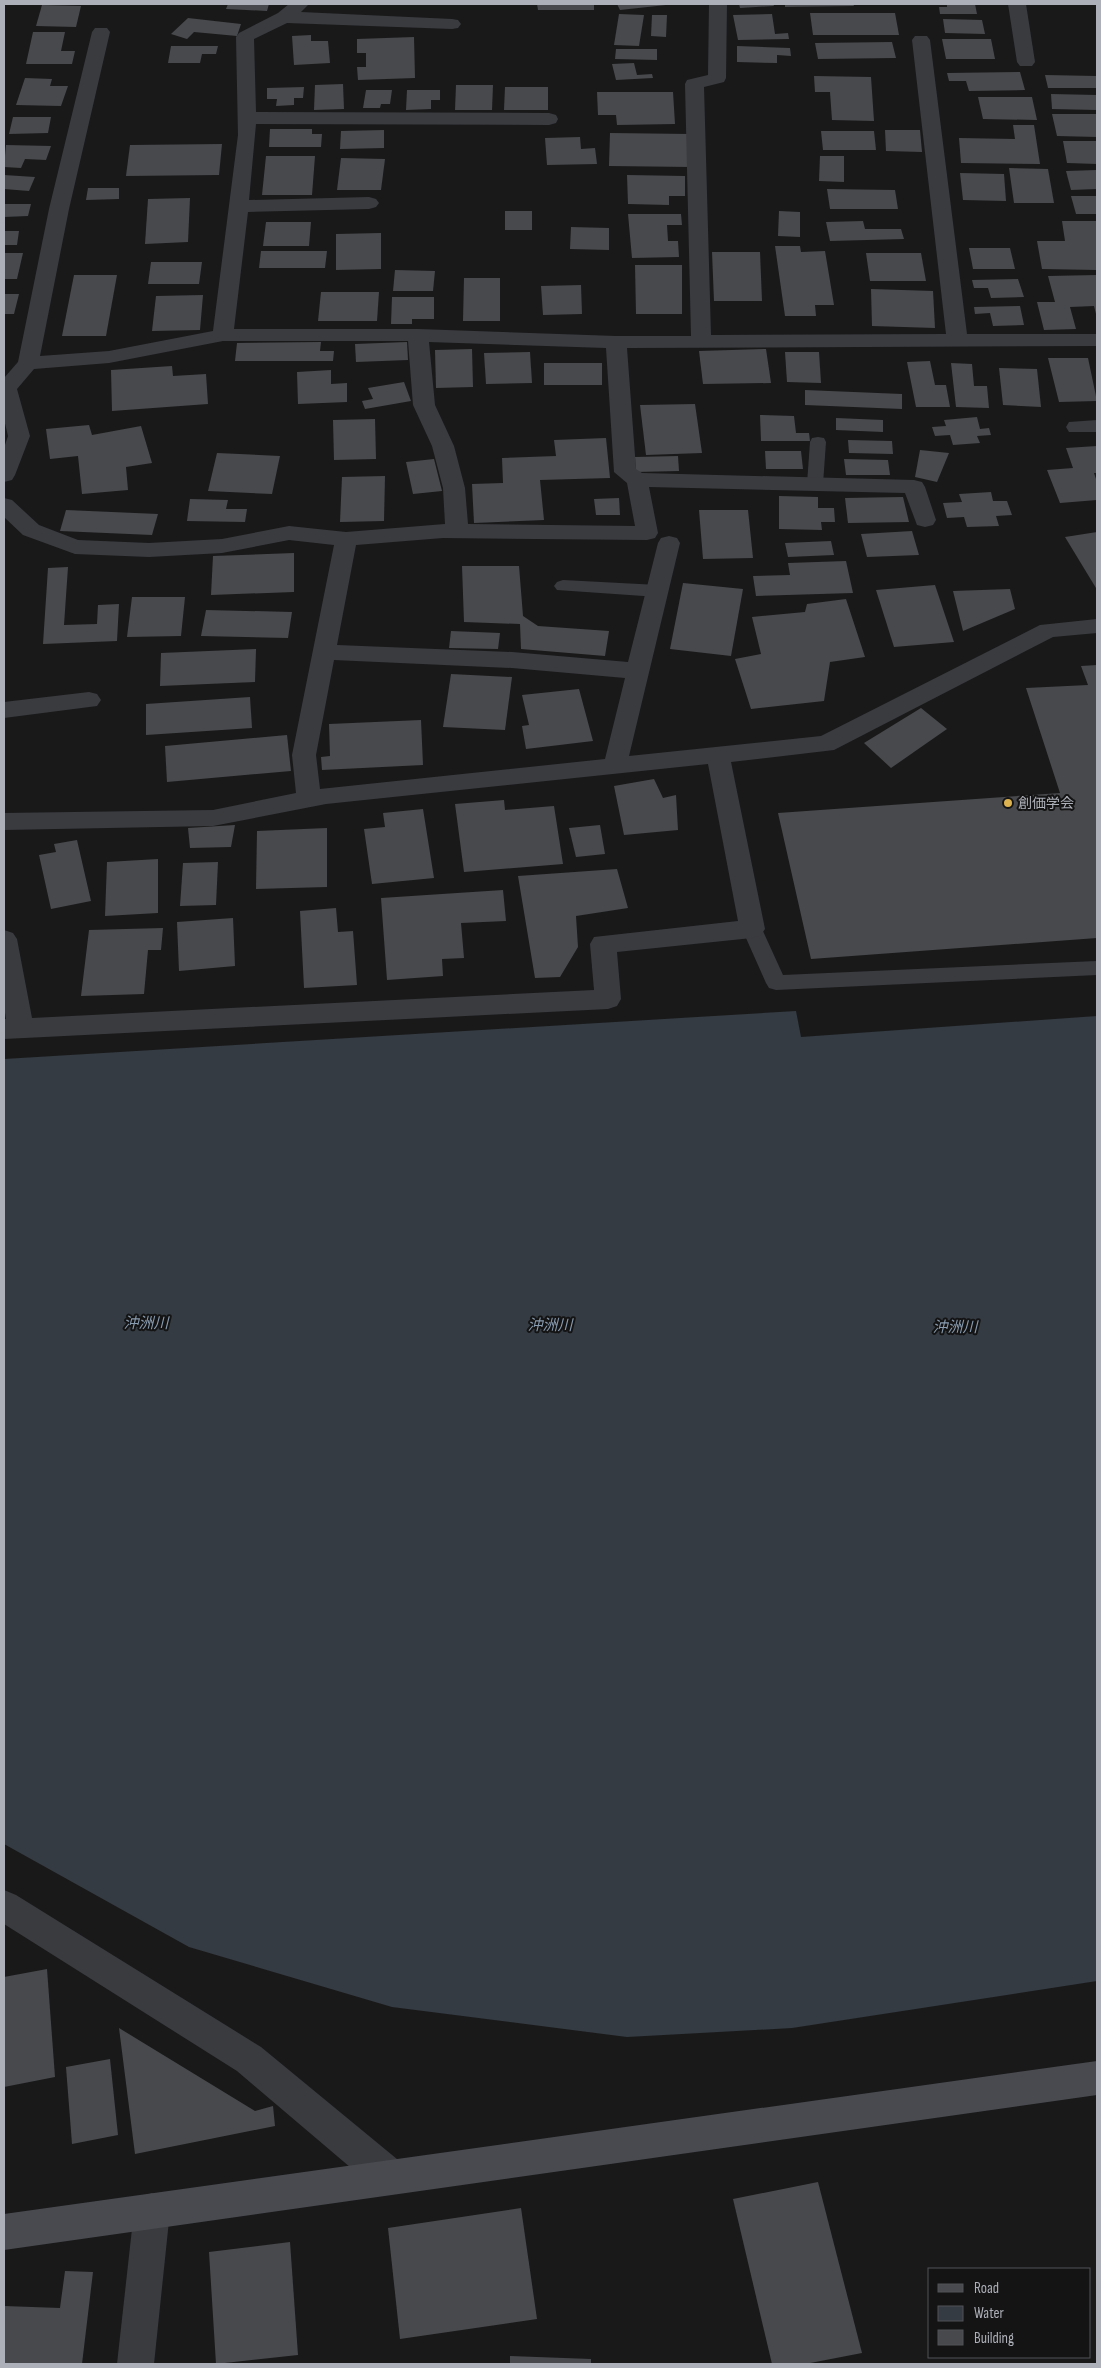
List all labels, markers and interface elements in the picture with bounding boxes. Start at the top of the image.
place label: 創価学会 [1018,795,1074,812]
marker: 創価学会 [1002,797,1014,809]
water label: 沖洲川 [123,1314,170,1333]
water label: 沖洲川 [527,1316,574,1335]
water label: 沖洲川 [932,1318,979,1337]
legend [928,2268,1091,2358]
text: Road [974,2279,999,2298]
text: Water [974,2304,1005,2323]
text: Building [974,2329,1014,2348]

